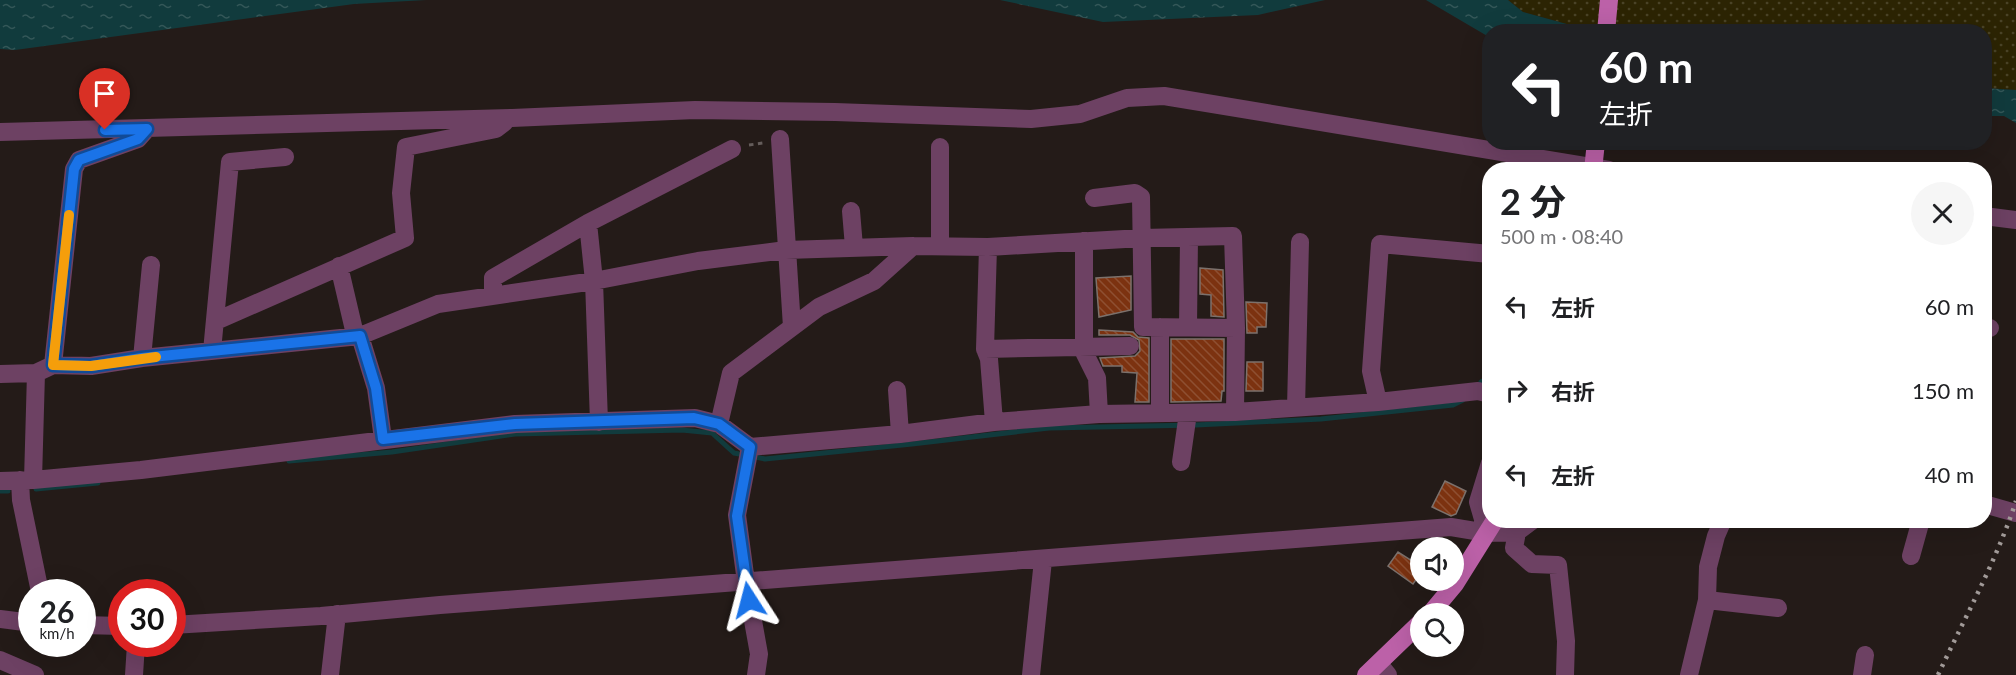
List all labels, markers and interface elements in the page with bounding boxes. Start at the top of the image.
text: 60 m [1599,42,1693,92]
icon: left [1500,48,1578,126]
pin [79,68,130,130]
icon: arrive [88,77,121,110]
text: 左折 [1599,97,1653,130]
text: 2 分 [1500,179,1566,223]
button: close [1911,182,1974,245]
text: 500 m · 08:40 [1500,224,1623,248]
icon: left [1500,290,1533,323]
text: 60 m [1925,293,1974,320]
text: 左折 [1551,294,1595,321]
icon: right [1500,374,1533,407]
text: 150 m [1912,377,1974,404]
text: 右折 [1551,378,1595,405]
icon: left [1500,458,1533,491]
text: 40 m [1925,461,1974,488]
text: 左折 [1551,462,1595,489]
map controls [1410,537,1464,657]
button: sound [1410,537,1464,591]
position arrow [717,568,781,632]
speed limit sign: 30 [108,579,186,657]
text: 26 [40,593,74,629]
button: search [1410,603,1464,657]
text: km/h [39,624,75,642]

